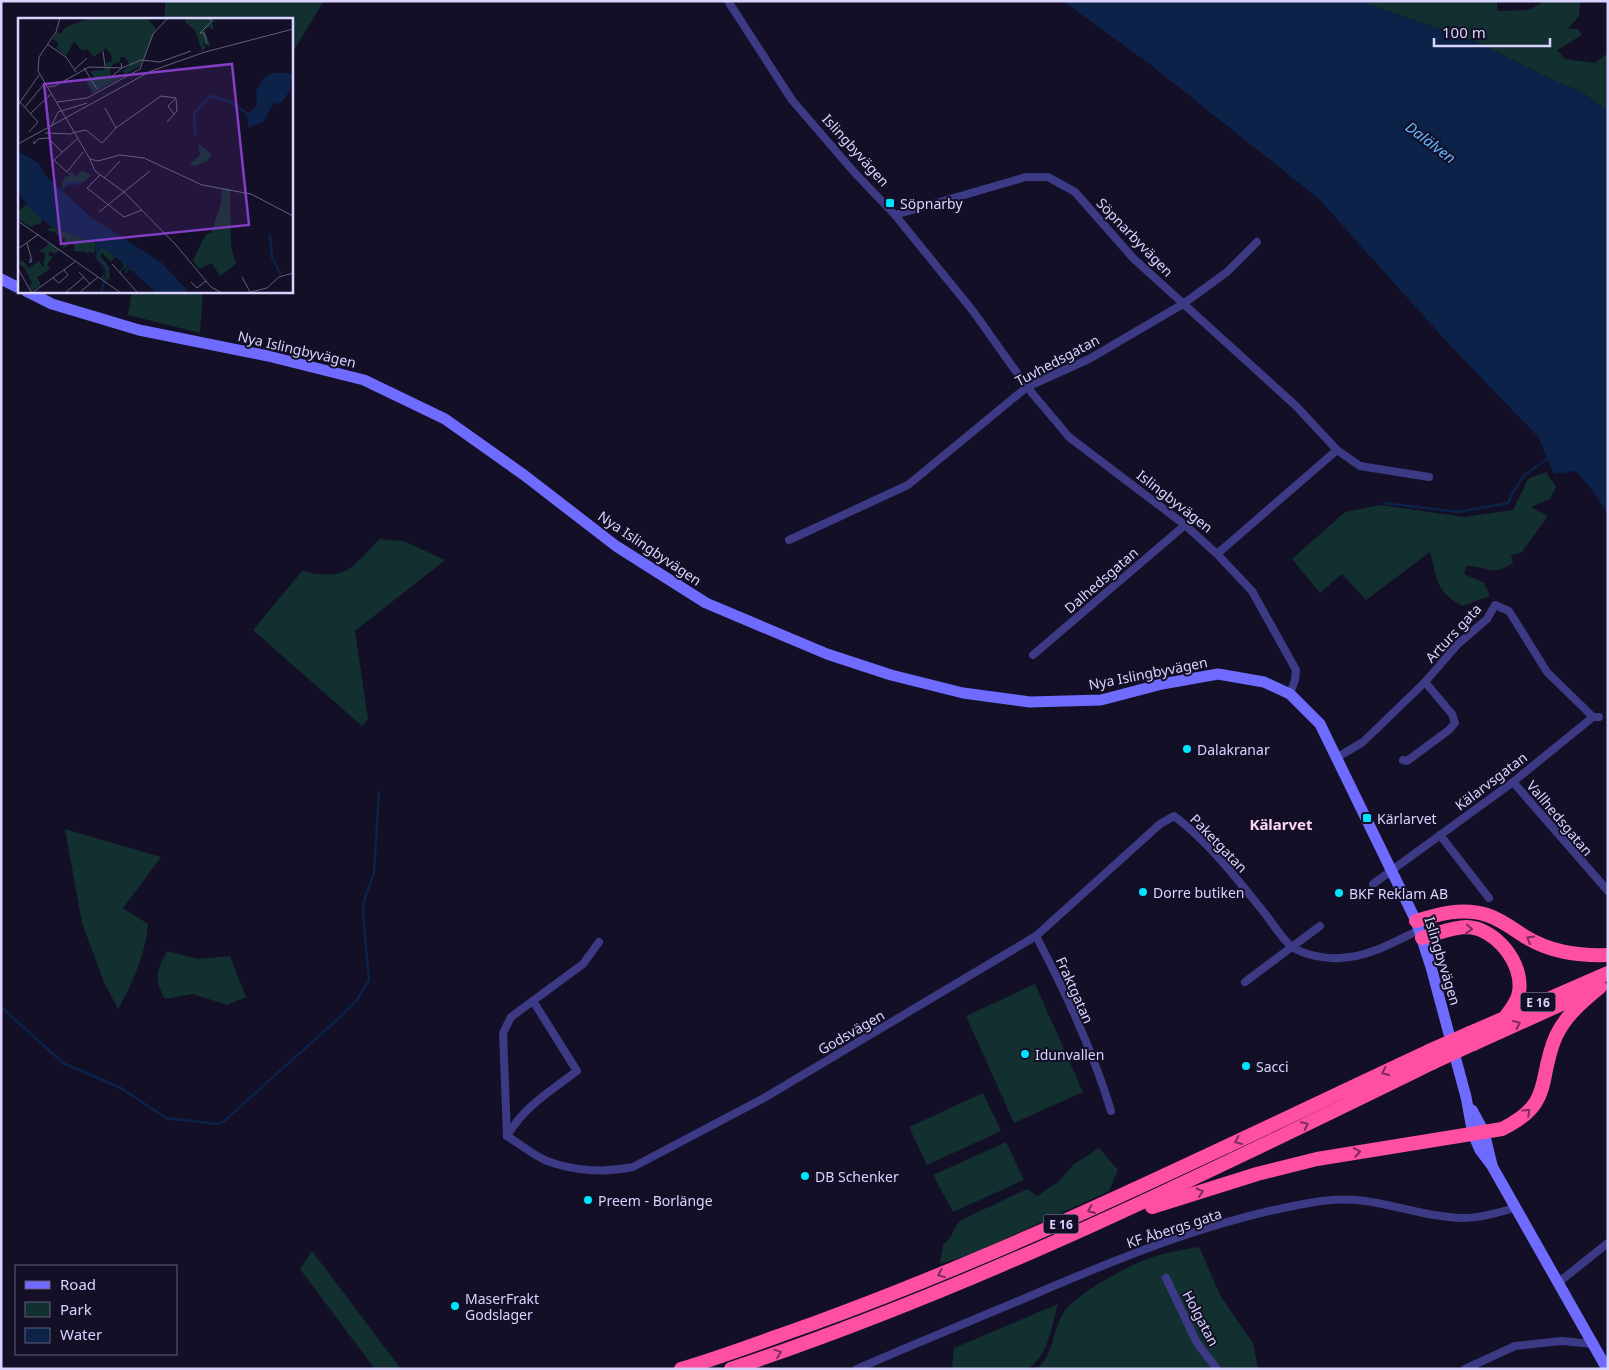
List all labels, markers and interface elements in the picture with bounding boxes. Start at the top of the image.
scale bar [1434,15,1550,47]
inset map [18,18,292,292]
text: 100 m [1442,22,1486,42]
street label: Islingbyvägen [818,110,894,190]
water label: Dalälven [1402,117,1460,167]
street label: Söpnarbyvägen [1093,193,1177,281]
place label: Söpnarby [900,194,963,213]
marker: Söpnarby [884,197,896,209]
street label: Nya Islingbyvägen [236,326,358,372]
street label: Tuvhedsgatan [1012,330,1102,390]
street label: Islingbyvägen [1133,465,1217,537]
street label: Nya Islingbyvägen [595,506,705,590]
street label: Dalhedsgatan [1060,543,1142,617]
street label: Arturs gata [1421,599,1485,667]
street label: Nya Islingbyvägen [1087,652,1209,694]
place label: Dalakranar [1197,740,1270,759]
marker: Dalakranar [1181,743,1193,755]
street label: Kälarvsgatan [1451,748,1531,814]
street label: Vallhedsgatan [1523,776,1597,860]
place label: Kärlarvet [1377,809,1437,828]
street label: Paketgatan [1186,810,1252,876]
marker: Kärlarvet [1361,812,1373,824]
district label: Kälarvet [1249,814,1313,834]
place label: Dorre butiken [1153,883,1244,902]
place label: BKF Reklam AB [1349,884,1448,903]
marker: Dorre butiken [1137,886,1149,898]
marker: BKF Reklam AB [1333,887,1345,899]
street label: Islingbyvägen [1421,914,1465,1008]
one-way arrow [1466,923,1474,934]
one-way arrow [1526,935,1535,945]
street label: Fraktgatan [1052,954,1098,1026]
road number: E 16 [1520,992,1556,1012]
street label: Godsvägen [814,1005,888,1059]
one-way arrow [1512,1019,1521,1030]
place label: Idunvallen [1035,1045,1104,1064]
marker: Idunvallen [1019,1048,1031,1060]
place label: Sacci [1256,1057,1289,1076]
marker: Sacci [1240,1060,1252,1072]
one-way arrow [1381,1066,1390,1076]
one-way arrow [1521,1109,1530,1118]
one-way arrow [1300,1121,1309,1131]
one-way arrow [1234,1135,1243,1145]
one-way arrow [1353,1148,1362,1158]
place label: DB Schenker [815,1167,899,1186]
marker: DB Schenker [799,1170,811,1182]
one-way arrow [1195,1187,1204,1197]
place label: Preem - Borlänge [598,1191,713,1210]
marker: Preem - Borlänge [582,1194,594,1206]
one-way arrow [1087,1204,1096,1215]
street label: KF Åbergs gata [1124,1204,1224,1252]
road number: E 16 [1044,1214,1078,1234]
legend [15,1265,178,1355]
one-way arrow [938,1268,946,1278]
text: Road [60,1274,96,1294]
street label: Holgatan [1178,1287,1224,1349]
place label: MaserFrakt Godslager [465,1289,539,1324]
text: Park [60,1299,92,1319]
marker: MaserFrakt Godslager [449,1300,461,1312]
text: Water [60,1324,102,1344]
one-way arrow [773,1349,781,1359]

